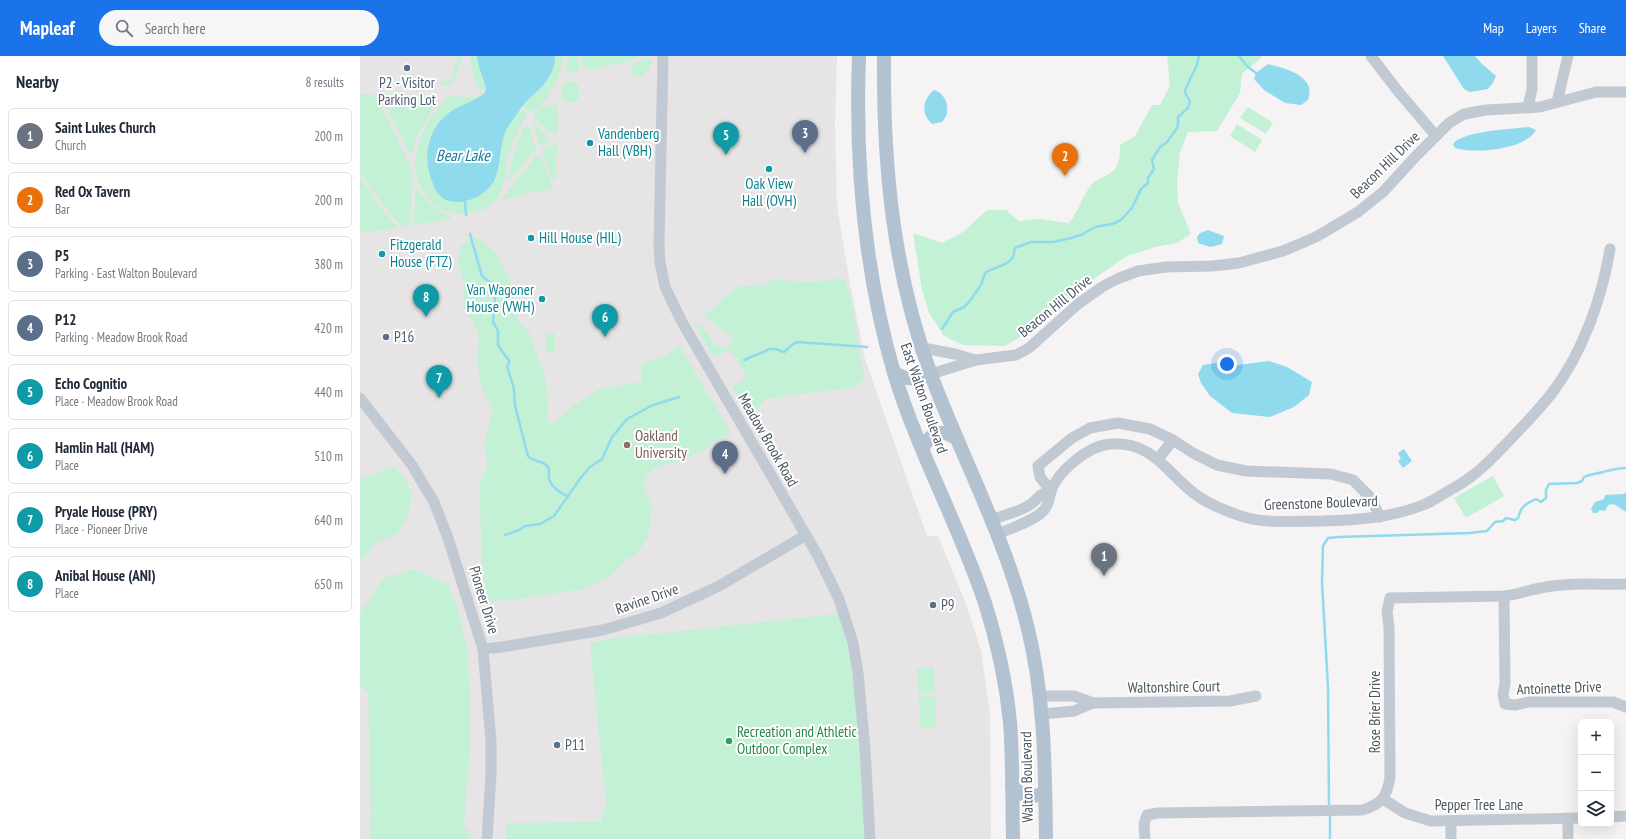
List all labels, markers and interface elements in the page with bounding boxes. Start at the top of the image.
search box [99,10,379,46]
text: Mapleaf [20,16,75,40]
icon: search [113,17,135,39]
text: Search here [145,19,206,38]
text: Map [1483,19,1504,37]
text: Layers [1526,19,1557,37]
text: Share [1579,19,1606,37]
marker: P2 - Visitor Parking Lot [402,63,412,73]
text: Nearby [16,71,59,93]
place label: P2 - Visitor Parking Lot [378,73,436,109]
text: 8 results [305,74,344,91]
text: Saint Lukes Church [55,118,156,137]
pin: 3 [792,120,818,153]
pin: 5 [713,122,739,155]
place label: Vandenberg Hall (VBH) [597,124,660,160]
street label: Beacon Hill Drive [1346,127,1423,202]
text: 1 [27,128,33,145]
text: 200 m [314,128,343,145]
text: Church [55,137,86,154]
marker: Vandenberg Hall (VBH) [585,138,595,148]
pin: 2 [1052,143,1078,176]
water label: Bear Lake [436,145,491,165]
marker: Oak View Hall (OVH) [764,164,774,174]
place label: Oak View Hall (OVH) [742,174,797,210]
text: Red Ox Tavern [55,182,130,201]
text: 2 [27,192,33,209]
text: 200 m [314,192,343,209]
text: Bar [55,201,70,218]
place label: Hill House (HIL) [539,228,621,247]
marker: Hill House (HIL) [526,233,536,243]
place label: Fitzgerald House (FTZ) [390,235,452,271]
text: P5 [55,246,69,265]
marker: Fitzgerald House (FTZ) [377,249,387,259]
text: 3 [27,256,33,273]
text: 380 m [314,256,343,273]
text: Parking · East Walton Boulevard [55,265,197,282]
street label: Beacon Hill Drive [1014,270,1095,341]
place label: Van Wagoner House (VWH) [466,280,535,316]
pin: 8 [413,284,439,317]
marker: Van Wagoner House (VWH) [537,294,547,304]
pin: 6 [592,304,618,337]
text: P12 [55,310,77,329]
text: 4 [27,320,33,337]
text: 420 m [314,320,343,337]
place label: P16 [394,327,415,346]
text: Parking · Meadow Brook Road [55,329,187,346]
marker: P16 [381,332,391,342]
street label: East Walton Boulevard [897,340,952,456]
your location [1217,354,1237,374]
pin: 7 [426,365,452,398]
text: Echo Cognitio [55,374,127,393]
text: 5 [27,384,33,401]
text: 440 m [314,384,343,401]
street label: Meadow Brook Road [734,390,803,490]
text: Place · Meadow Brook Road [55,393,178,410]
place label: Oakland University [635,426,687,462]
text: Hamlin Hall (HAM) [55,438,154,457]
marker: Oakland University [622,440,632,450]
pin: 4 [712,441,738,474]
text: 6 [27,448,33,465]
text: 510 m [314,448,343,465]
text: Place [55,457,79,474]
street label: Greenstone Boulevard [1264,491,1378,514]
text: Pryale House (PRY) [55,502,157,521]
text: 7 [27,512,33,529]
text: 640 m [314,512,343,529]
text: Place · Pioneer Drive [55,521,148,538]
pin: 1 [1091,543,1117,576]
street label: Pioneer Drive [465,564,504,636]
text: Anibal House (ANI) [55,566,156,585]
text: 8 [27,576,33,593]
text: 650 m [314,576,343,593]
street label: Ravine Drive [613,579,681,618]
text: Place [55,585,79,602]
place label: P9 [941,595,955,614]
marker: P9 [928,600,938,610]
street label: Rose Brier Drive [1365,671,1384,753]
street label: Waltonshire Court [1128,676,1220,697]
street label: Antoinette Drive [1516,677,1602,698]
map controls [1578,719,1614,827]
button: + [1578,719,1614,755]
place label: Recreation and Athletic Outdoor Complex [737,722,857,758]
street label: Walton Boulevard [1016,731,1037,823]
place label: P11 [565,735,585,754]
marker: Recreation and Athletic Outdoor Complex [724,736,734,746]
marker: P11 [552,740,562,750]
button: − [1578,755,1614,791]
button: layers [1578,791,1614,827]
street label: Pepper Tree Lane [1435,795,1523,814]

